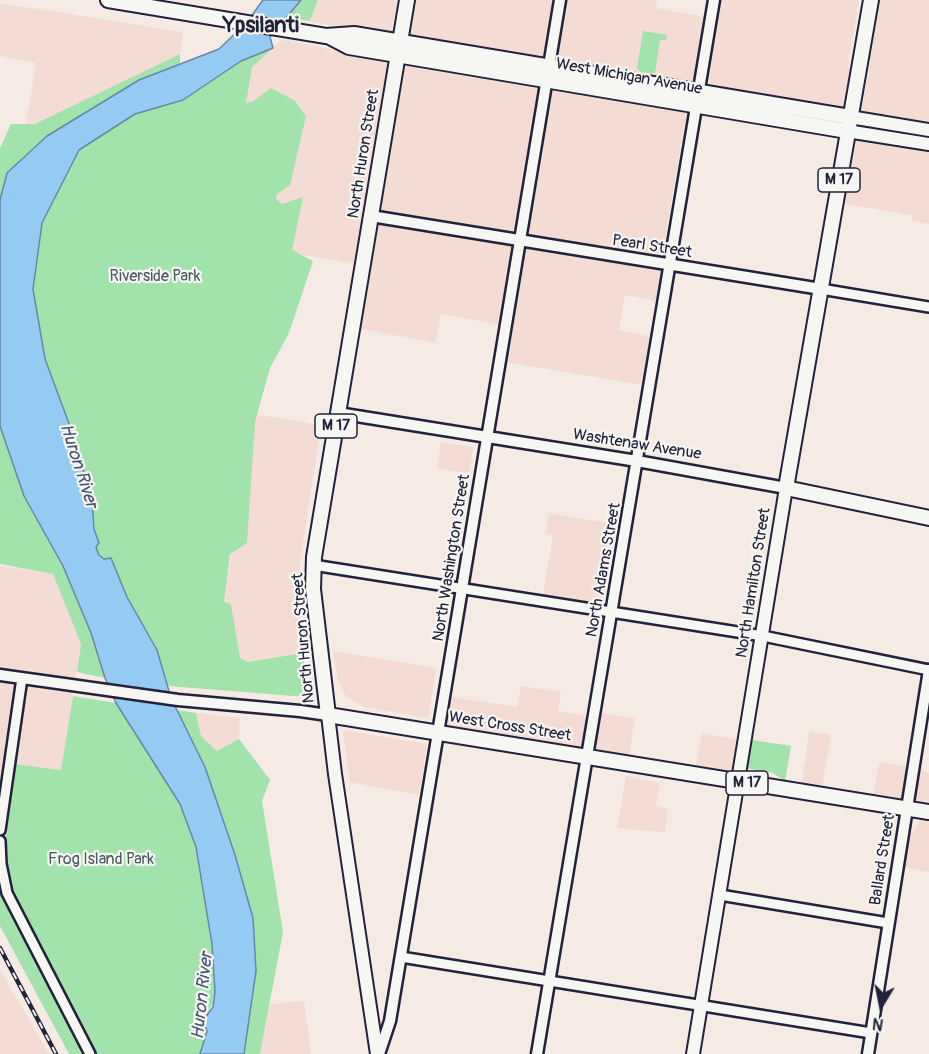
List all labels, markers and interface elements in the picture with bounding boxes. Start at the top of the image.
district label: Ypsilanti [223,13,299,39]
street label: West Michigan Avenue [554,55,704,99]
street label: North Huron Street [344,88,384,220]
road number: M 17 [818,168,860,192]
street label: Pearl Street [611,231,693,263]
park label: Riverside Park [110,267,200,287]
road number: M 17 [315,414,357,438]
water label: Huron River [54,421,102,511]
street label: Washtenaw Avenue [571,425,703,465]
street label: North Washington Street [429,473,475,643]
street label: North Adams Street [583,501,625,639]
street label: North Hamilton Street [733,507,775,659]
street label: North Huron Street [289,572,319,704]
street label: West Cross Street [447,708,573,746]
road number: M 17 [726,771,768,795]
street label: Ballard Street [866,813,900,907]
park label: Frog Island Park [48,850,154,870]
water label: Huron River [188,951,218,1041]
north arrow [851,976,911,1036]
text: N [871,1013,885,1035]

